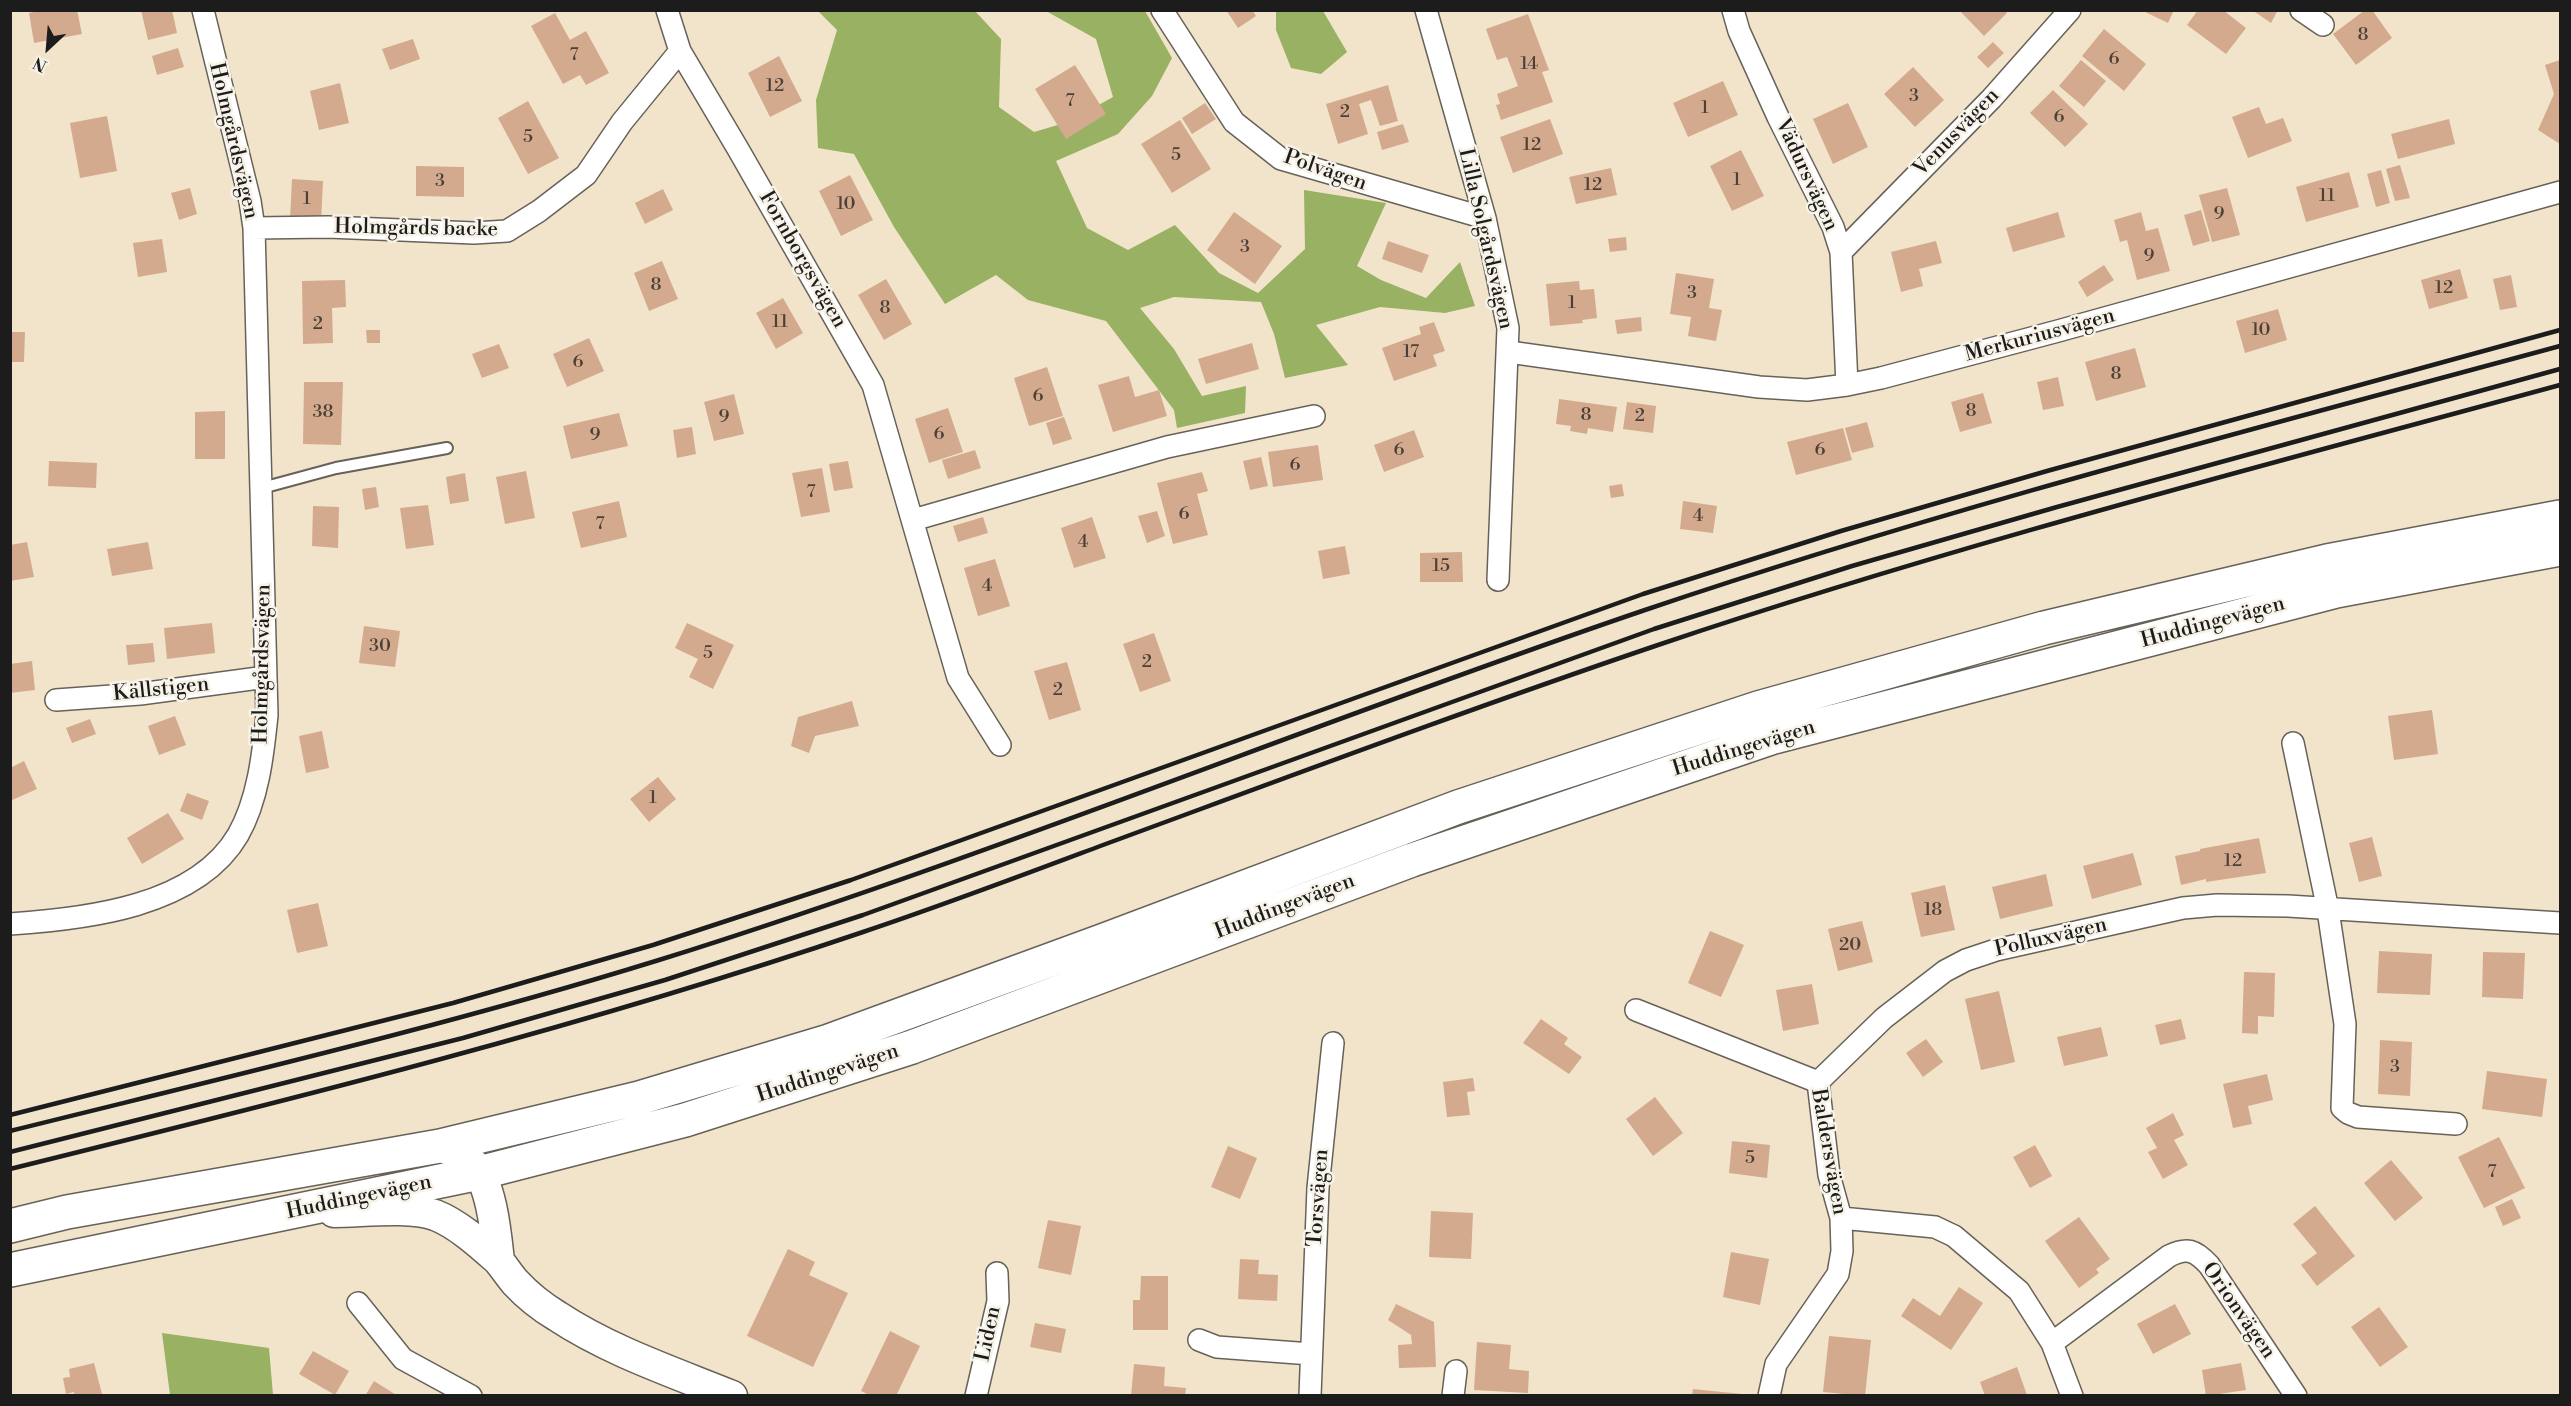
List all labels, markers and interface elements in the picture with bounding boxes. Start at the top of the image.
north arrow [18,18,78,78]
house number: 8 [2357,25,2369,47]
house number: 7 [569,45,579,67]
house number: 6 [2109,49,2119,71]
text: N [30,52,50,76]
house number: 14 [1520,54,1538,76]
street label: Holmgårdsvägen [203,60,263,222]
house number: 12 [766,76,784,98]
street label: Venusvägen [1909,84,2005,182]
house number: 3 [1909,86,1919,108]
house number: 7 [1065,91,1075,113]
house number: 1 [1701,98,1709,120]
house number: 2 [1340,102,1350,124]
house number: 6 [2054,107,2064,129]
street label: Vädursvägen [1769,115,1843,235]
house number: 5 [523,127,533,149]
house number: 12 [1523,135,1541,157]
house number: 5 [1171,145,1181,167]
street label: Polvägen [1280,145,1370,197]
street label: Lilla Solgårdsvägen [1452,146,1518,332]
house number: 1 [1733,170,1741,192]
house number: 3 [435,171,445,193]
house number: 12 [1584,175,1602,197]
house number: 11 [2319,186,2335,208]
street label: Fornborgsvägen [753,187,851,333]
house number: 1 [303,189,311,211]
house number: 10 [836,194,856,216]
house number: 9 [2214,204,2224,226]
street label: Holmgårds backe [334,215,498,243]
house number: 3 [1240,237,1250,259]
house number: 9 [2144,246,2154,268]
house number: 8 [650,275,662,297]
house number: 12 [2435,278,2453,300]
house number: 3 [1687,283,1697,305]
house number: 1 [1568,293,1576,315]
house number: 8 [879,298,891,320]
street label: Merkuriusvägen [1962,304,2118,368]
house number: 11 [772,312,788,334]
house number: 2 [313,314,323,336]
house number: 10 [2251,320,2271,342]
house number: 17 [1403,342,1419,364]
house number: 6 [573,352,583,374]
house number: 8 [2110,364,2122,386]
house number: 6 [1033,386,1043,408]
house number: 8 [1965,401,1977,423]
house number: 38 [313,402,333,424]
house number: 8 [1580,405,1592,427]
house number: 2 [1635,406,1645,428]
house number: 9 [719,407,729,429]
house number: 6 [934,424,944,446]
house number: 9 [590,425,600,447]
house number: 6 [1394,440,1404,462]
house number: 6 [1815,440,1825,462]
house number: 6 [1290,455,1300,477]
house number: 7 [806,482,816,504]
house number: 6 [1179,504,1189,526]
house number: 4 [1693,506,1703,528]
house number: 7 [595,514,605,536]
house number: 4 [1078,532,1088,554]
house number: 15 [1432,556,1450,578]
house number: 4 [982,576,992,598]
street label: Holmgårdsvägen [249,584,277,744]
street label: Huddingevägen [2138,592,2288,654]
house number: 30 [369,636,391,658]
house number: 5 [703,643,713,665]
house number: 2 [1142,652,1152,674]
street label: Källstigen [112,672,210,708]
house number: 2 [1053,680,1063,702]
street label: Huddingevägen [1670,715,1818,783]
house number: 1 [649,788,657,810]
house number: 12 [2224,851,2242,873]
street label: Huddingevägen [1211,869,1359,945]
house number: 18 [1924,900,1942,922]
street label: Polluxvägen [1992,913,2110,963]
house number: 20 [1839,935,1861,957]
street label: Huddingevägen [754,1039,902,1109]
house number: 3 [2390,1057,2400,1079]
street label: Baldersvägen [1805,1087,1851,1217]
street label: Torsvägen [1303,1148,1335,1248]
house number: 5 [1745,1148,1755,1170]
house number: 7 [2487,1162,2497,1184]
street label: Huddingevägen [284,1170,434,1226]
street label: Orionvägen [2196,1258,2280,1364]
street label: Liden [971,1304,1007,1364]

